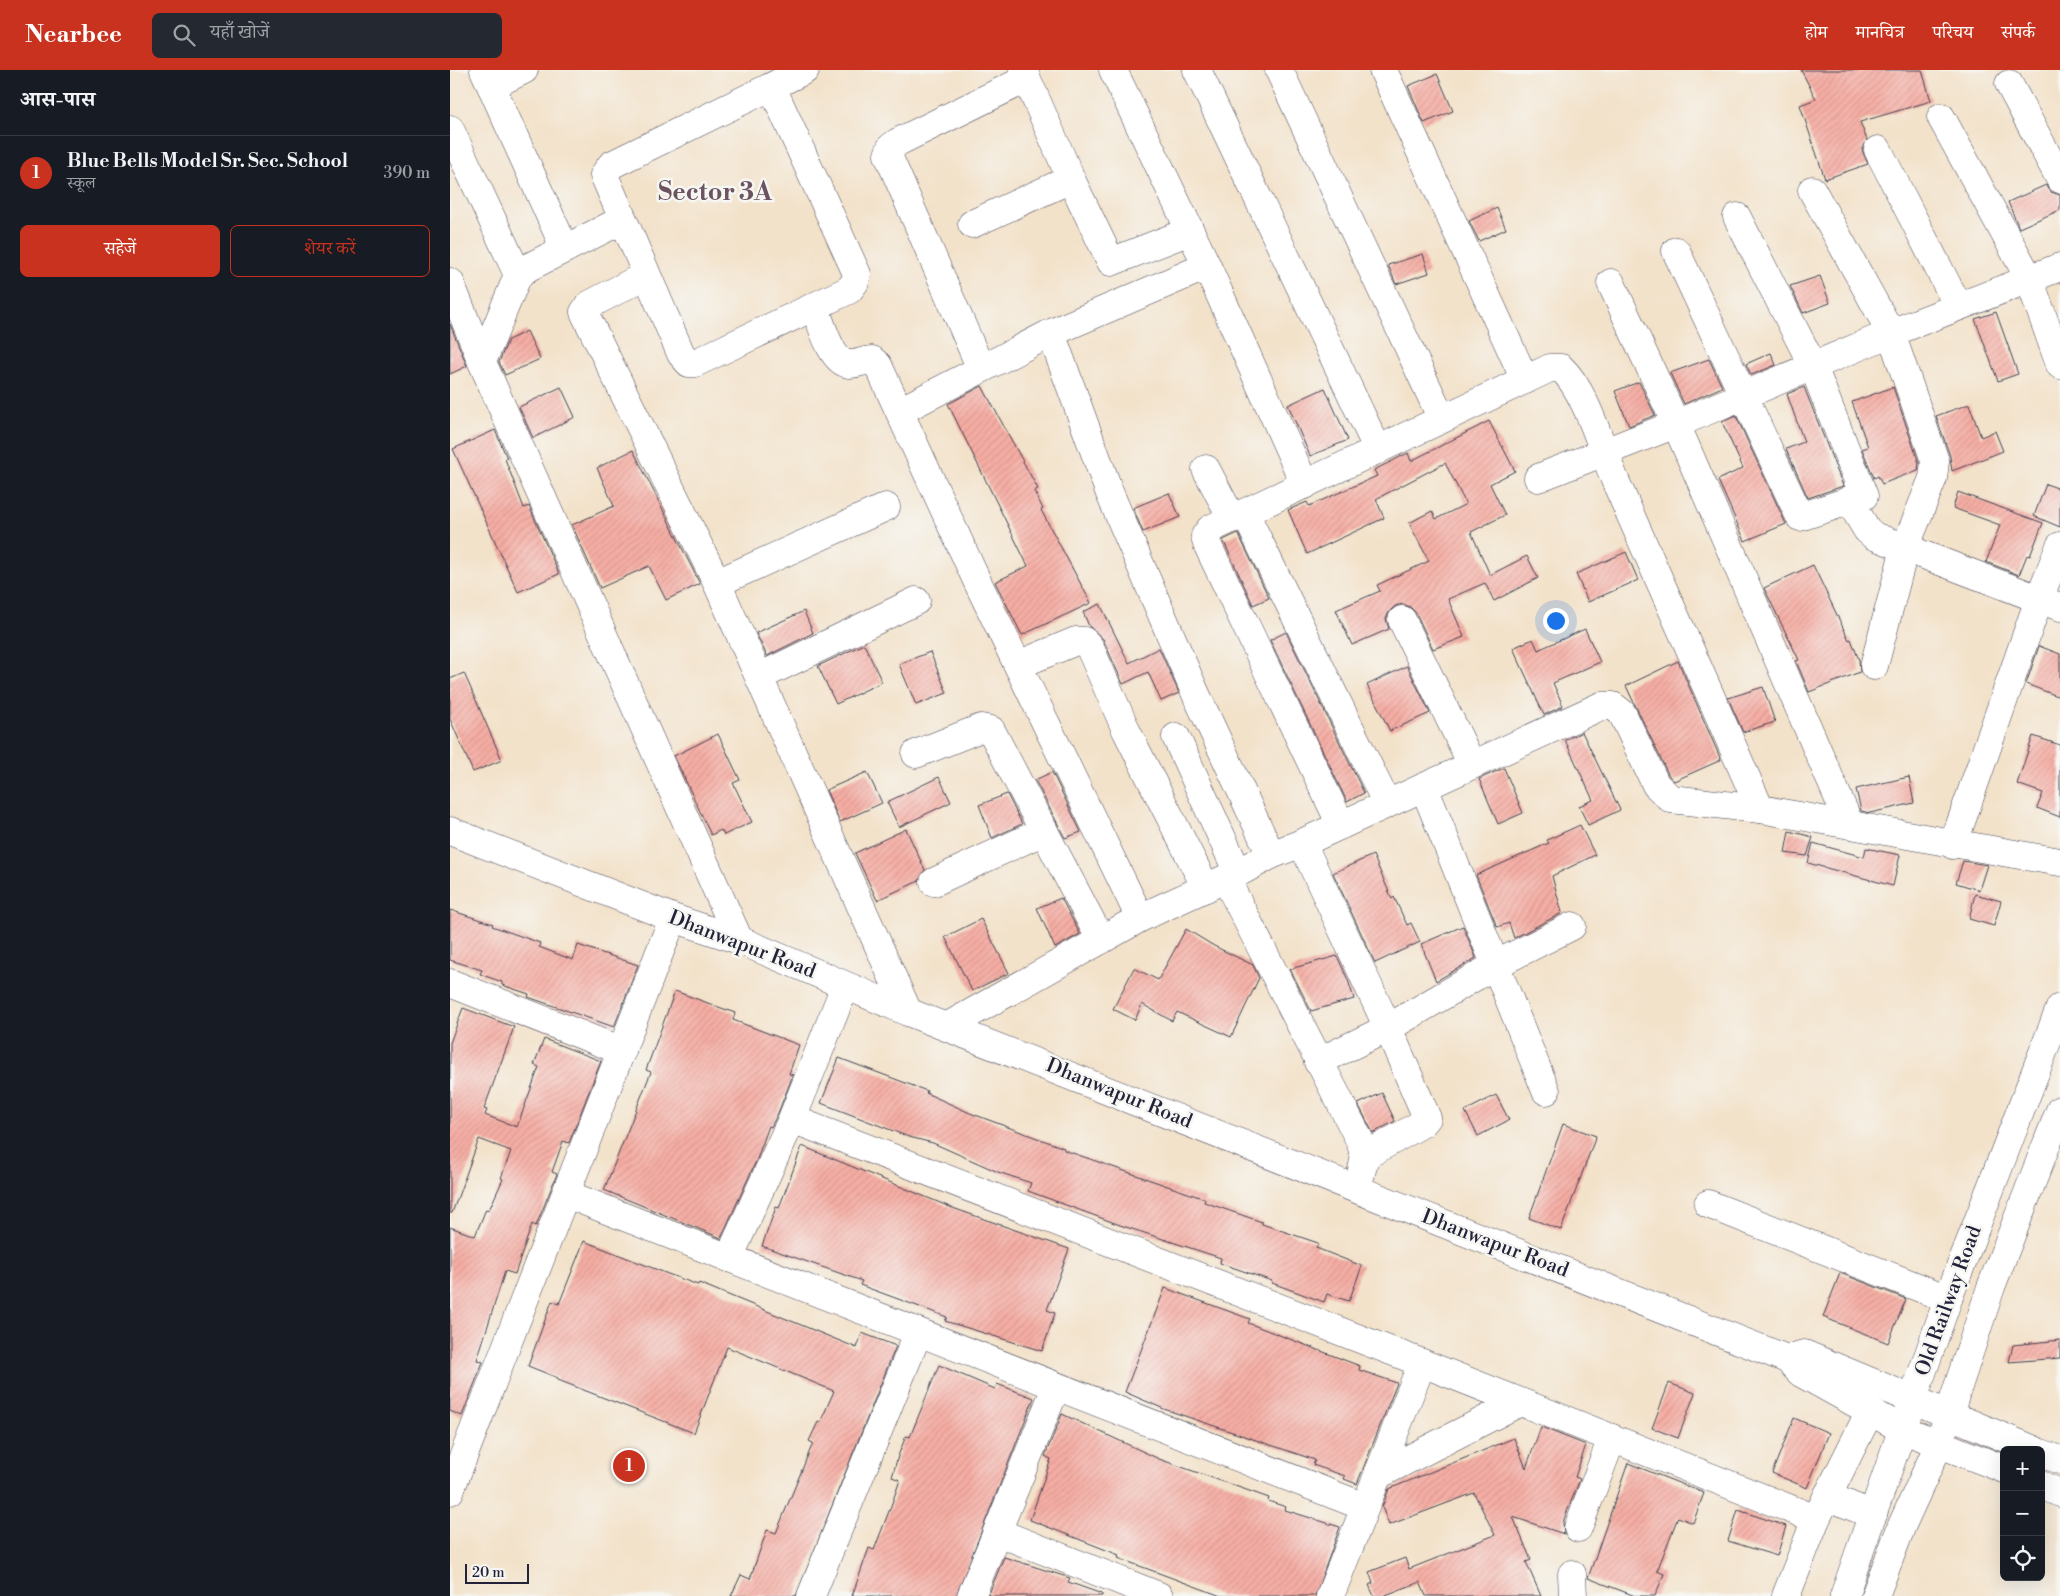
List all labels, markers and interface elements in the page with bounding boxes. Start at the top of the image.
search box [152,13,502,58]
text: Nearbee [25,20,122,50]
text: यहाँ खोजें [210,20,269,44]
icon: search [170,21,198,49]
text: होम [1805,21,1828,44]
text: मानचित्र [1856,21,1904,44]
text: परिचय [1932,21,1973,44]
text: संपर्क [2001,21,2035,44]
text: आस-पास [20,87,95,113]
text: Blue Bells Model Sr. Sec. School [67,149,348,173]
text: 1 [32,163,40,183]
text: 390 m [384,163,430,183]
text: स्कूल [67,173,96,193]
district label: Sector 3A [658,177,773,208]
button: सहेजें [20,225,220,277]
button: शेयर करें [230,225,430,277]
your location [1543,608,1569,634]
street label: Dhanwapur Road [665,905,820,985]
street label: Dhanwapur Road [1042,1053,1196,1135]
street label: Dhanwapur Road [1418,1204,1573,1284]
street label: Old Railway Road [1910,1222,1988,1380]
map controls [2000,1446,2045,1581]
button: + [2000,1446,2045,1491]
pin: 1 [613,1447,645,1485]
button: − [2000,1491,2045,1536]
button: locate [2000,1536,2045,1581]
scale bar [465,1561,529,1584]
text: 20 m [472,1564,504,1582]

